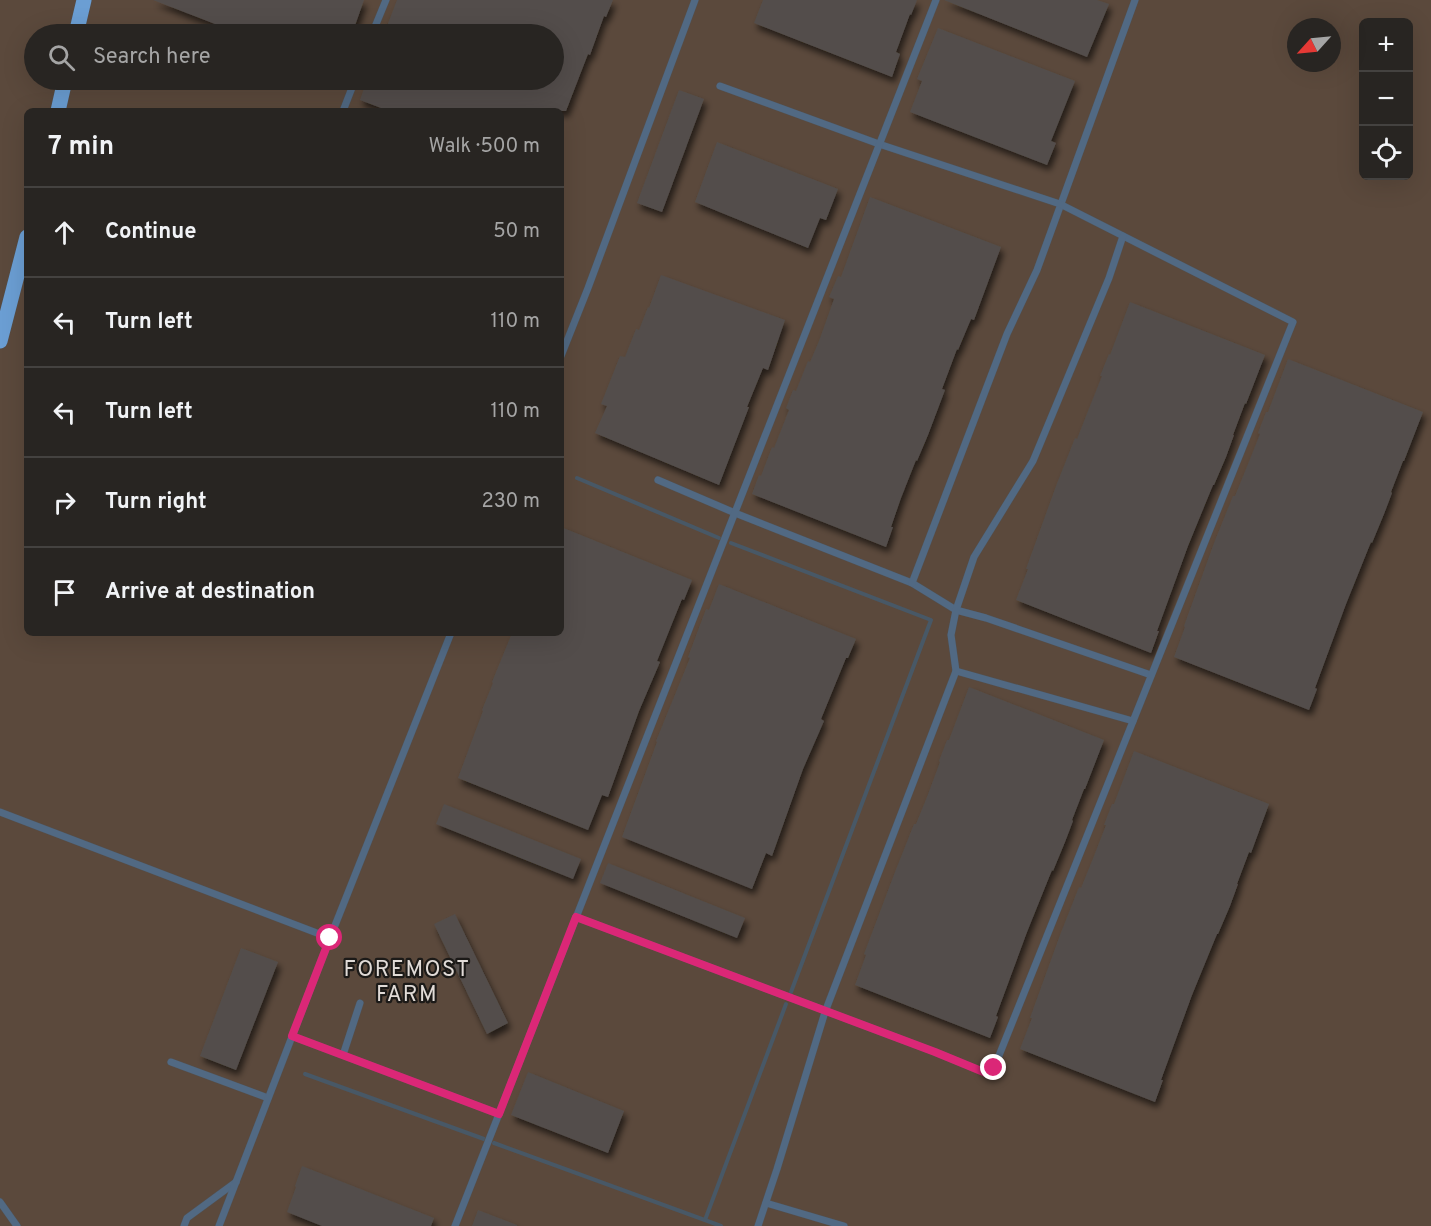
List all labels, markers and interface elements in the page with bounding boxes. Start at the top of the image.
north arrow [1287,18,1341,72]
map controls [1359,18,1413,180]
button: + [1359,18,1413,72]
search box [24,24,564,90]
icon: search [45,41,78,74]
text: Search here [93,44,211,71]
button: − [1359,72,1413,126]
button: locate [1359,126,1413,180]
text: 7 min [48,131,114,164]
text: Walk · 500 m [428,134,540,160]
icon: ahead [48,216,81,249]
text: Continue [105,219,196,246]
text: 50 m [493,219,540,245]
icon: left [48,306,81,339]
text: Turn left [105,309,193,336]
text: 110 m [491,309,540,335]
icon: left [48,396,81,429]
text: Turn left [105,399,193,426]
text: 110 m [491,399,540,425]
icon: right [48,486,81,519]
text: Turn right [105,489,207,516]
text: 230 m [481,489,540,515]
icon: arrive [48,576,81,609]
text: Arrive at destination [105,579,315,606]
route start [316,924,342,950]
district label: FOREMOST FARM [343,957,471,1009]
route end [980,1054,1006,1080]

